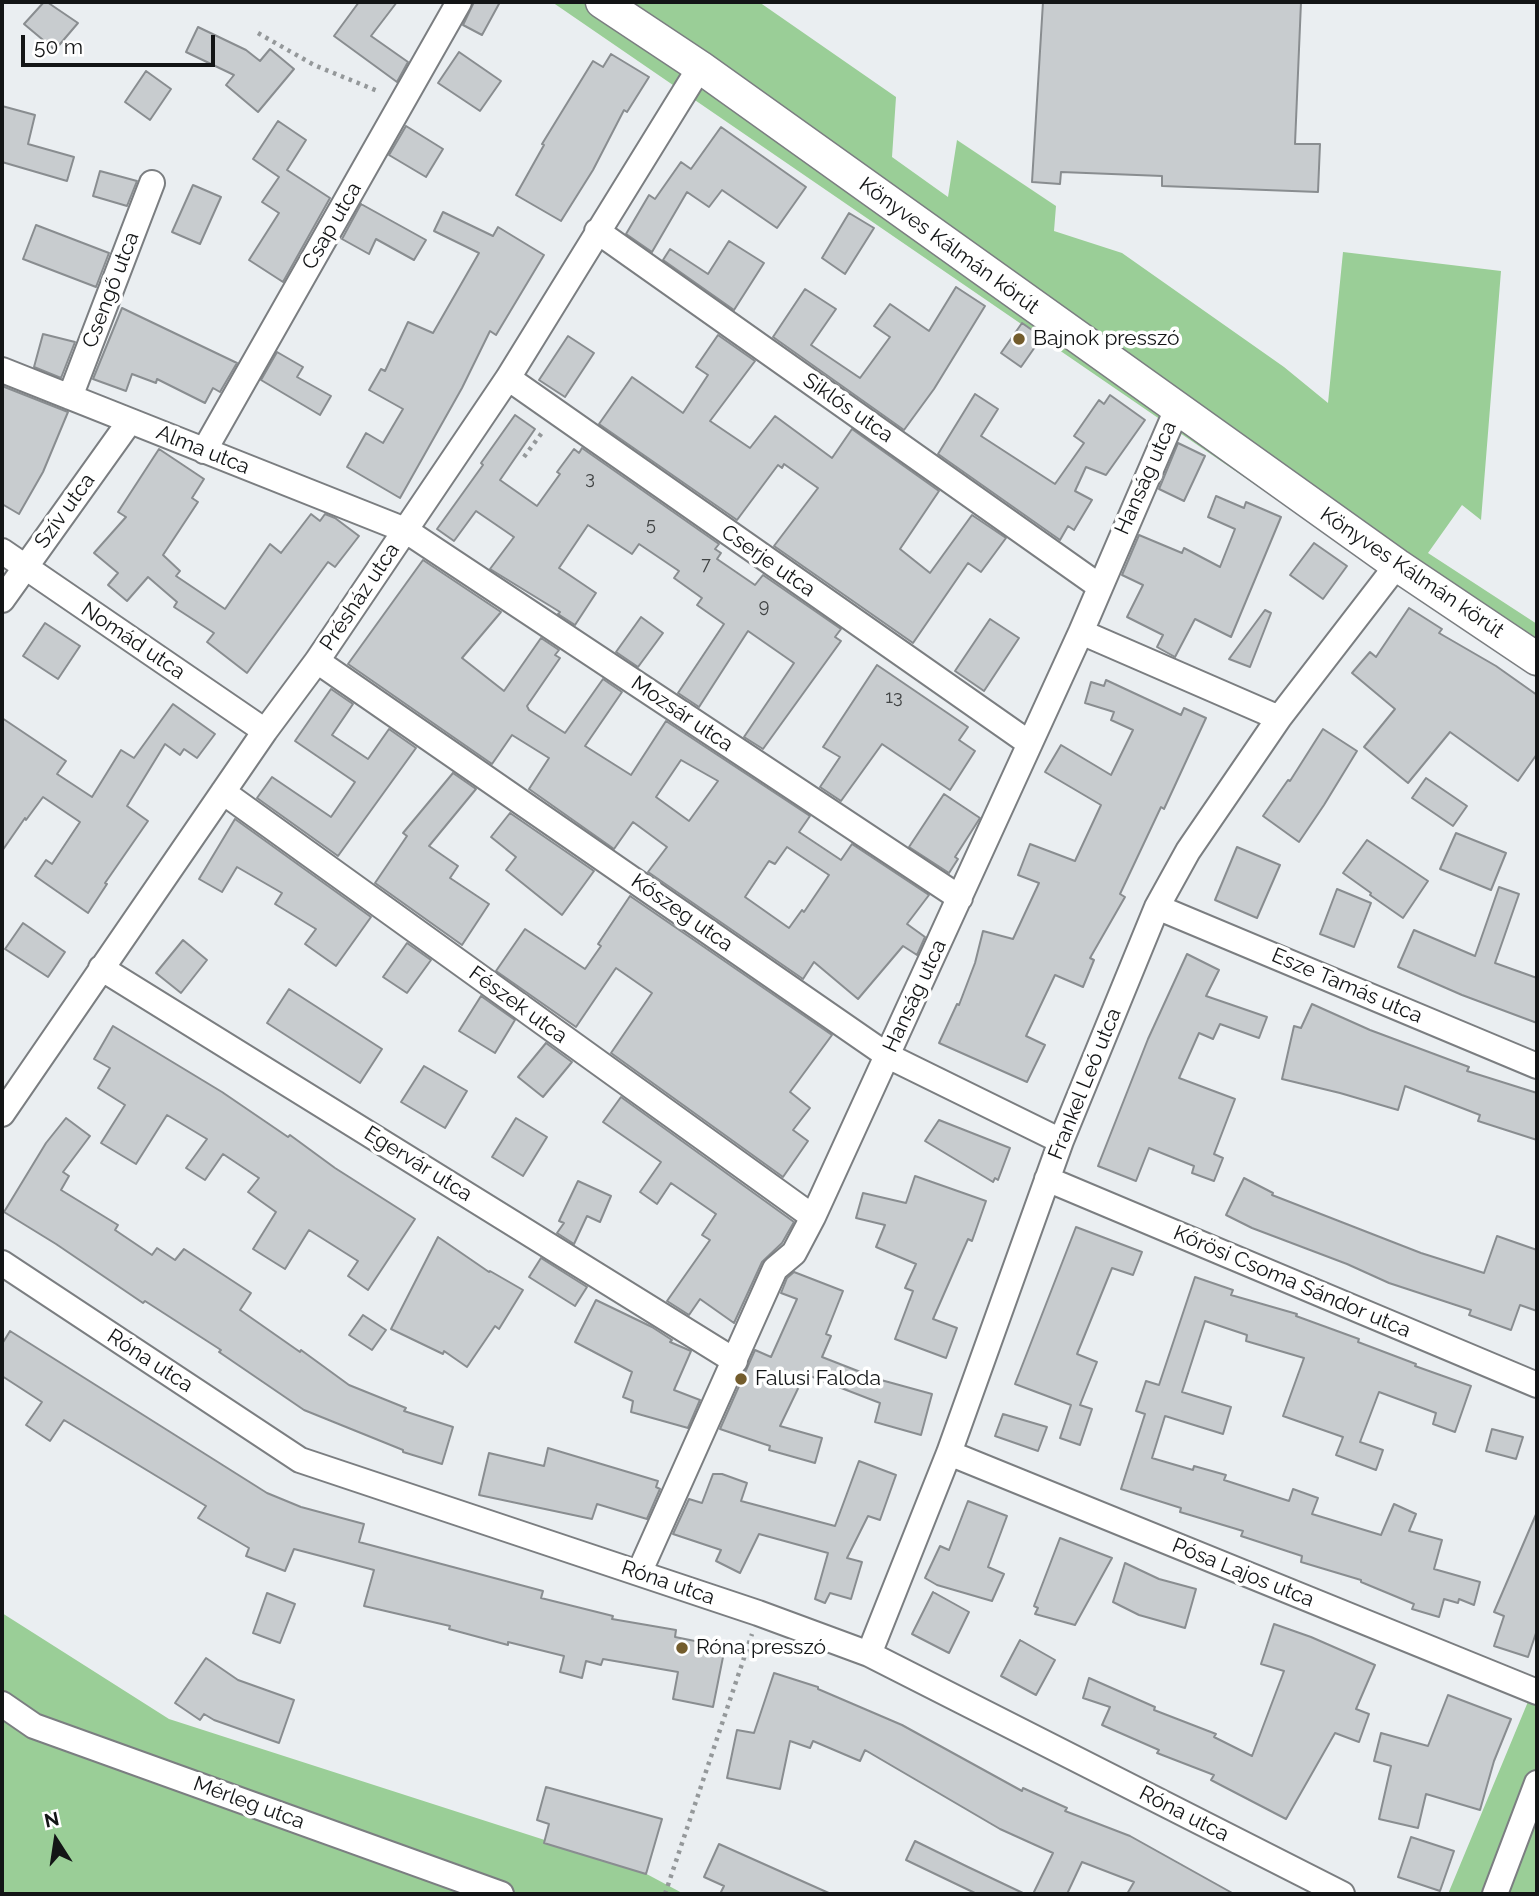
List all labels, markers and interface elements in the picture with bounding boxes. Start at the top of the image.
scale bar [24,21,219,65]
text: 50 m [34,34,83,59]
street label: Könyves Kálmán körút [854,172,1044,320]
street label: Csap utca [297,178,367,274]
street label: Csengő utca [77,228,145,352]
place label: Bajnok presszó [1033,326,1180,352]
marker: Bajnok presszó [1011,331,1027,347]
street label: Siklós utca [798,368,898,448]
street label: Hanság utca [1110,417,1182,539]
street label: Alma utca [153,420,253,480]
house number: 3 [585,468,595,490]
street label: Szív utca [29,469,101,553]
street label: Könyves Kálmán körút [1315,502,1509,644]
house number: 5 [646,514,656,536]
street label: Cserje utca [716,519,820,603]
street label: Présház utca [315,538,405,656]
house number: 7 [701,554,711,576]
house number: 9 [759,596,769,618]
street label: Nomád utca [76,597,190,685]
street label: Mozsár utca [626,671,738,757]
house number: 13 [885,687,903,709]
street label: Kőszeg utca [626,869,738,957]
street label: Hanság utca [878,936,952,1056]
street label: Esze Tamás utca [1268,943,1426,1029]
street label: Fészek utca [464,961,572,1049]
street label: Frankel Leó utca [1043,1005,1127,1163]
street label: Egervár utca [359,1121,477,1207]
street label: Kőrösi Csoma Sándor utca [1170,1221,1414,1343]
street label: Róna utca [102,1324,198,1398]
place label: Falusi Faloda [755,1366,881,1392]
marker: Falusi Faloda [733,1371,749,1387]
street label: Pósa Lajos utca [1168,1533,1318,1613]
street label: Róna utca [618,1555,718,1611]
place label: Róna presszó [696,1635,826,1661]
marker: Róna presszó [674,1640,690,1656]
street label: Mérleg utca [190,1771,308,1835]
street label: Róna utca [1135,1781,1233,1847]
north arrow [21,1805,91,1875]
text: N [42,1807,61,1832]

